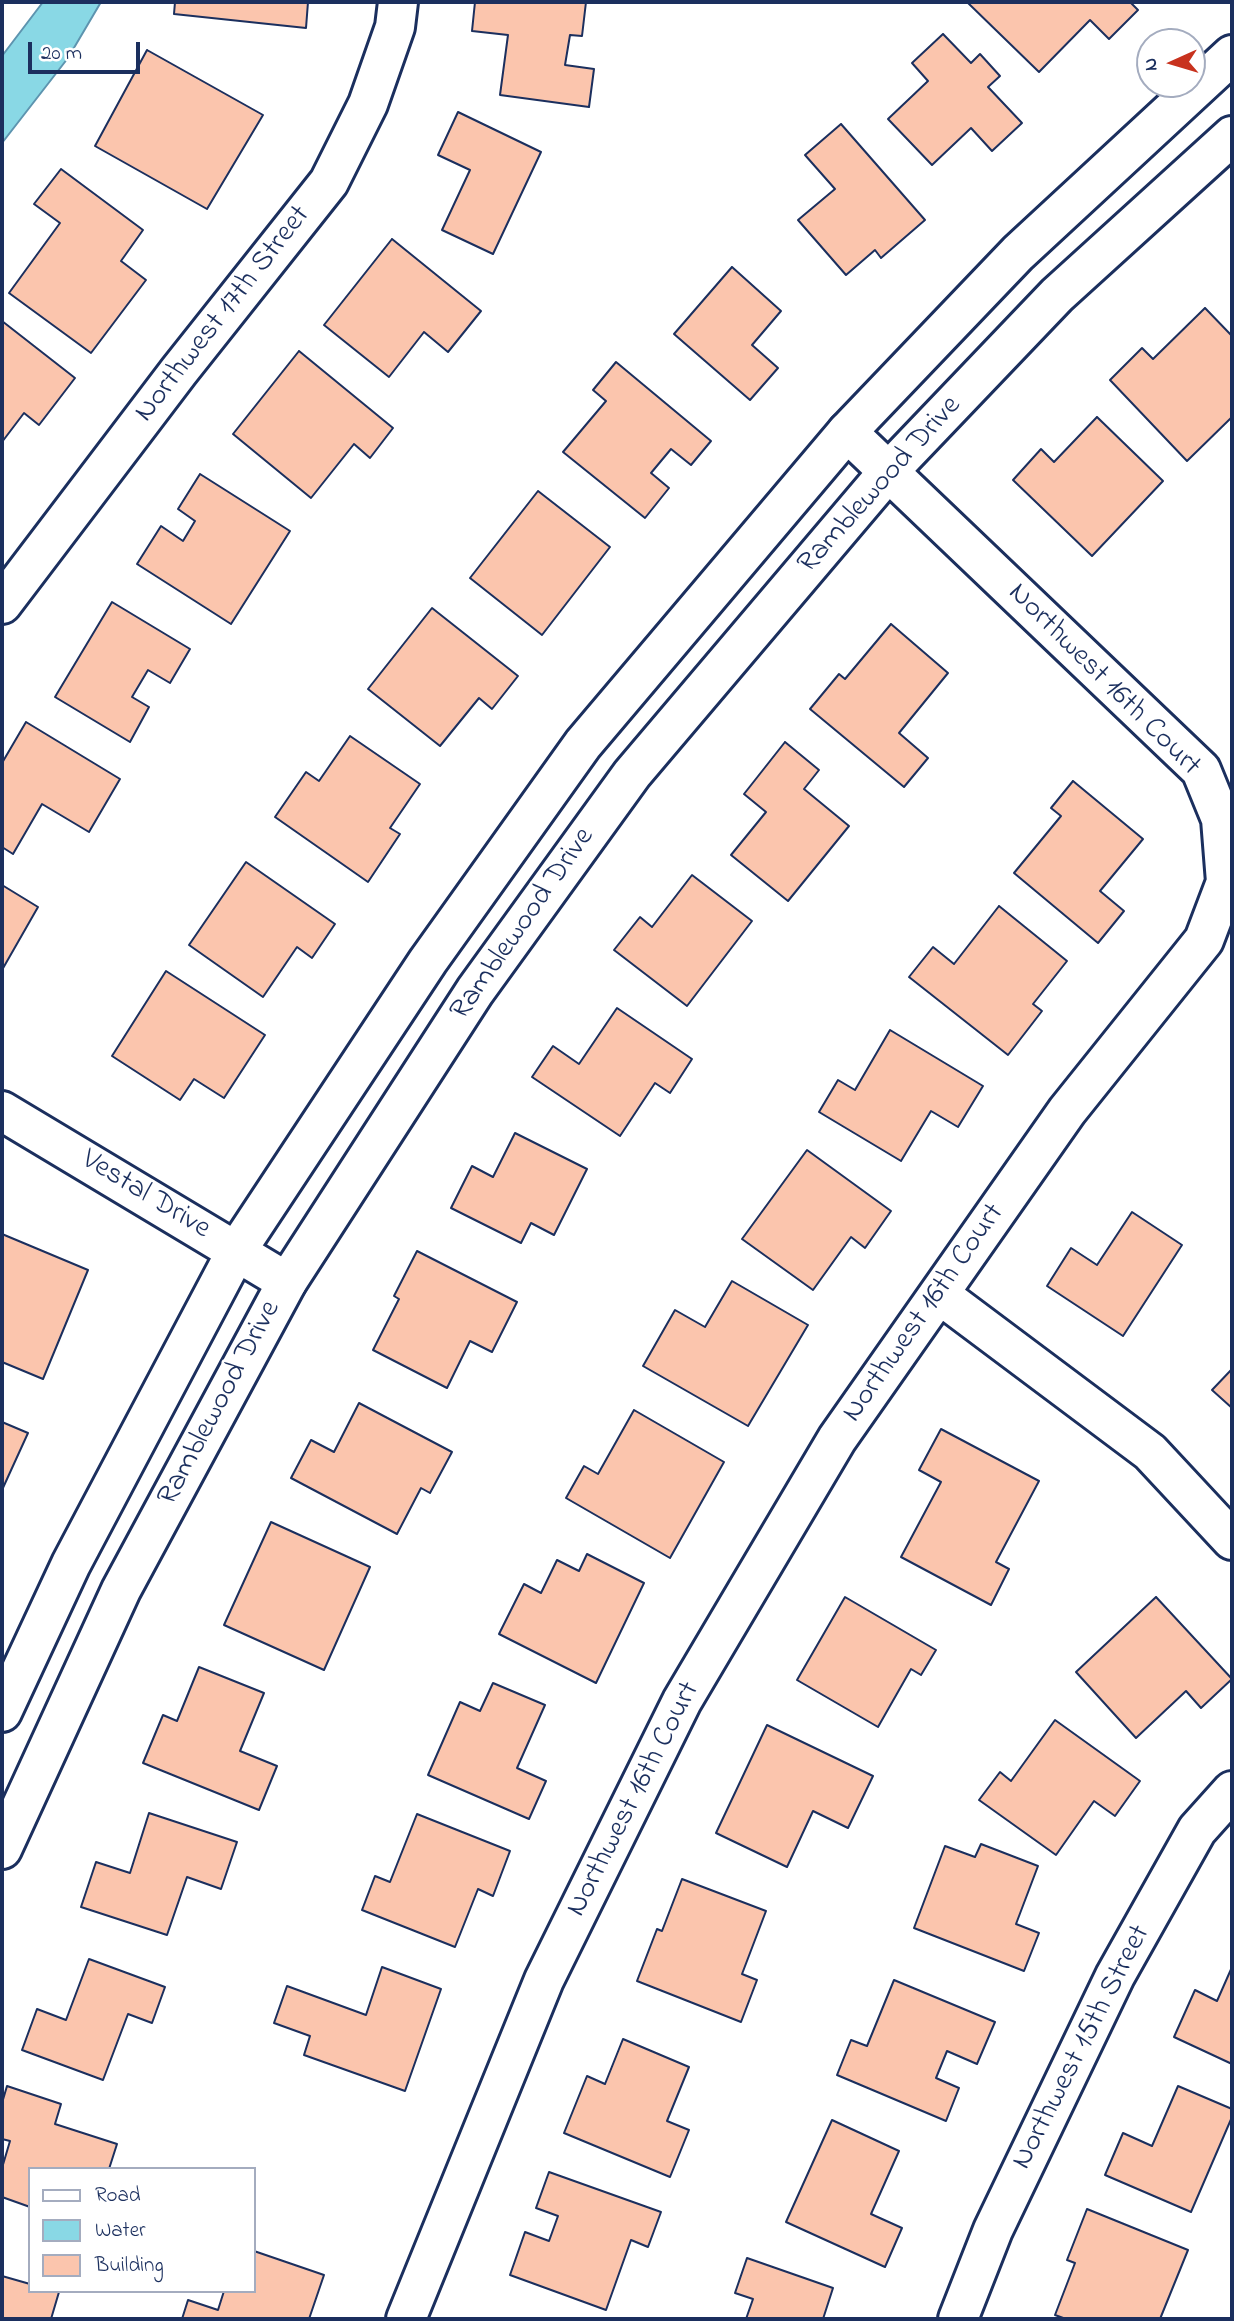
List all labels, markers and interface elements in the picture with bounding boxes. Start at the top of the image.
scale bar [32,28,144,72]
north arrow [1136,28,1206,98]
text: 20 m [41,39,82,69]
text: N [1138,57,1165,72]
street label: Northwest 17th Street [128,200,320,430]
street label: Ramblewood Drive [792,390,970,582]
street label: Northwest 16th Court [999,577,1207,785]
street label: Ramblewood Drive [444,822,604,1028]
street label: Vestal Drive [74,1143,216,1249]
street label: Northwest 16th Court [836,1198,1014,1430]
street label: Ramblewood Drive [152,1295,290,1513]
street label: Northwest 16th Court [560,1677,710,1923]
street label: Northwest 15th Street [1006,1920,1160,2176]
legend [28,2167,256,2293]
text: Road [95,2181,141,2211]
text: Water [95,2216,146,2246]
text: Building [95,2251,164,2281]

